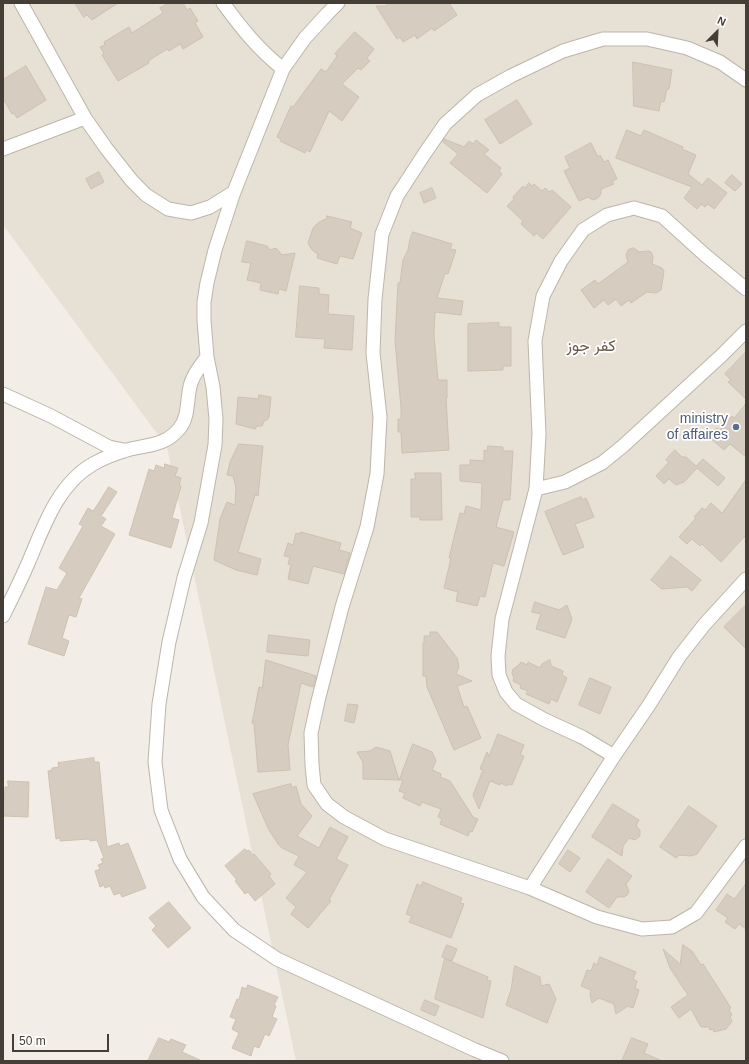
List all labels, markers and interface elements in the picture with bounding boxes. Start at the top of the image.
north arrow [697,12,737,52]
text: N [716,14,728,28]
district label: كفر جوز [566,337,616,357]
place label: ministry of affaires [667,411,728,444]
marker: ministry of affaires [731,422,741,432]
scale bar [14,1026,111,1052]
text: 50 m [19,1034,46,1048]

